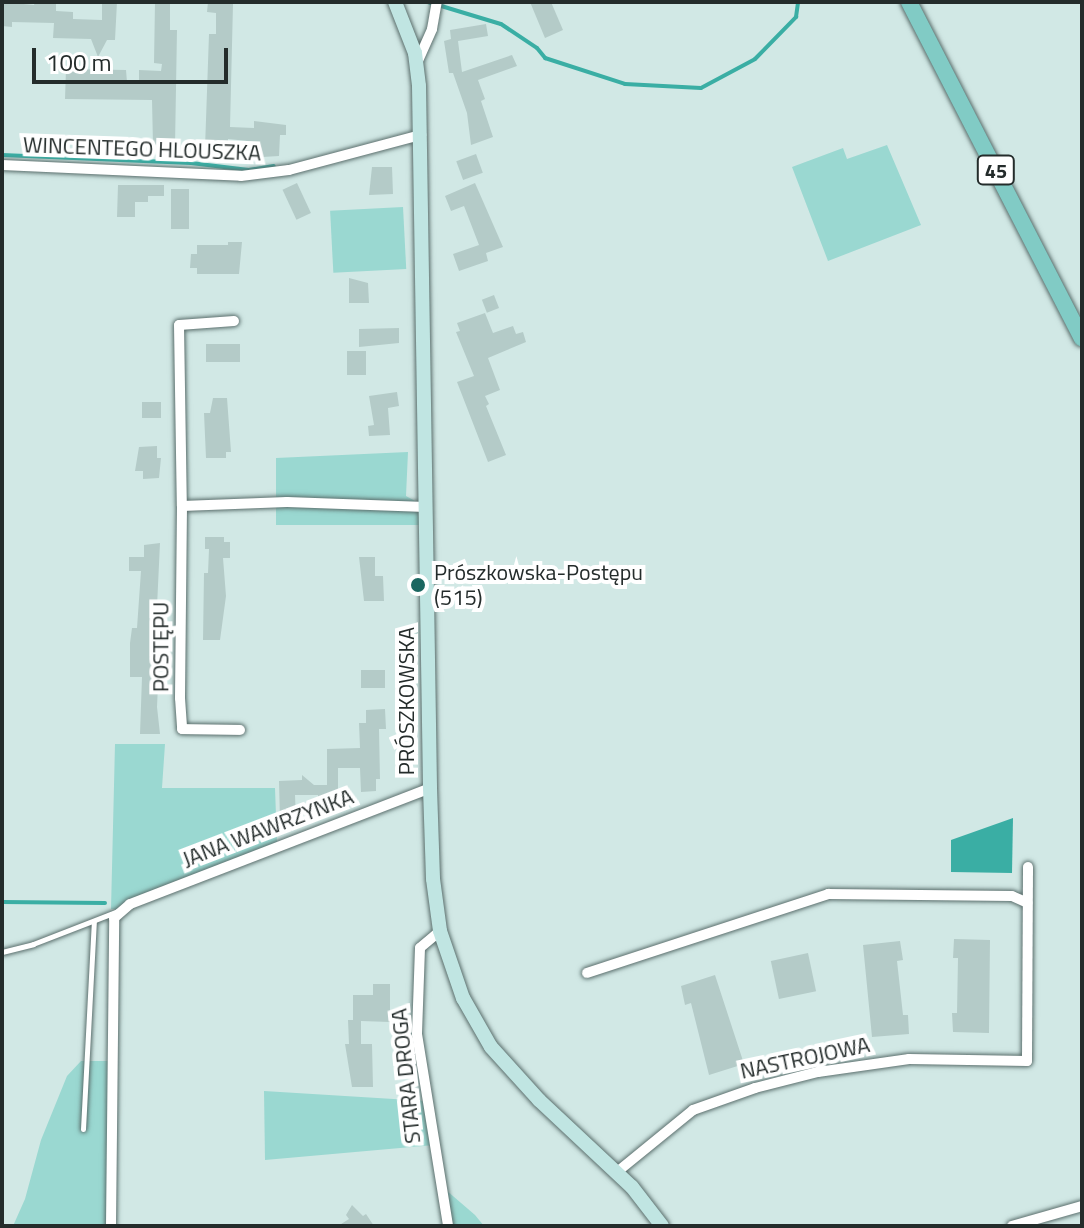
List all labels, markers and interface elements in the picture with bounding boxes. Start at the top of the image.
scale bar [36,32,232,82]
text: 100 m [46,44,112,80]
street label: WINCENTEGO HLOUSZKA [22,132,262,166]
road number: 45 [976,154,1016,186]
place label: Prószkowska-Postępu (515) [434,559,643,610]
marker: Prószkowska-Postępu (515) [409,576,427,594]
street label: POSTĘPU [148,602,174,692]
street label: PRÓSZKOWSKA [394,627,420,775]
street label: JANA WAWRZYNKA [179,783,357,873]
street label: STARA DROGA [386,1007,426,1145]
street label: NASTROJOWA [738,1031,872,1085]

